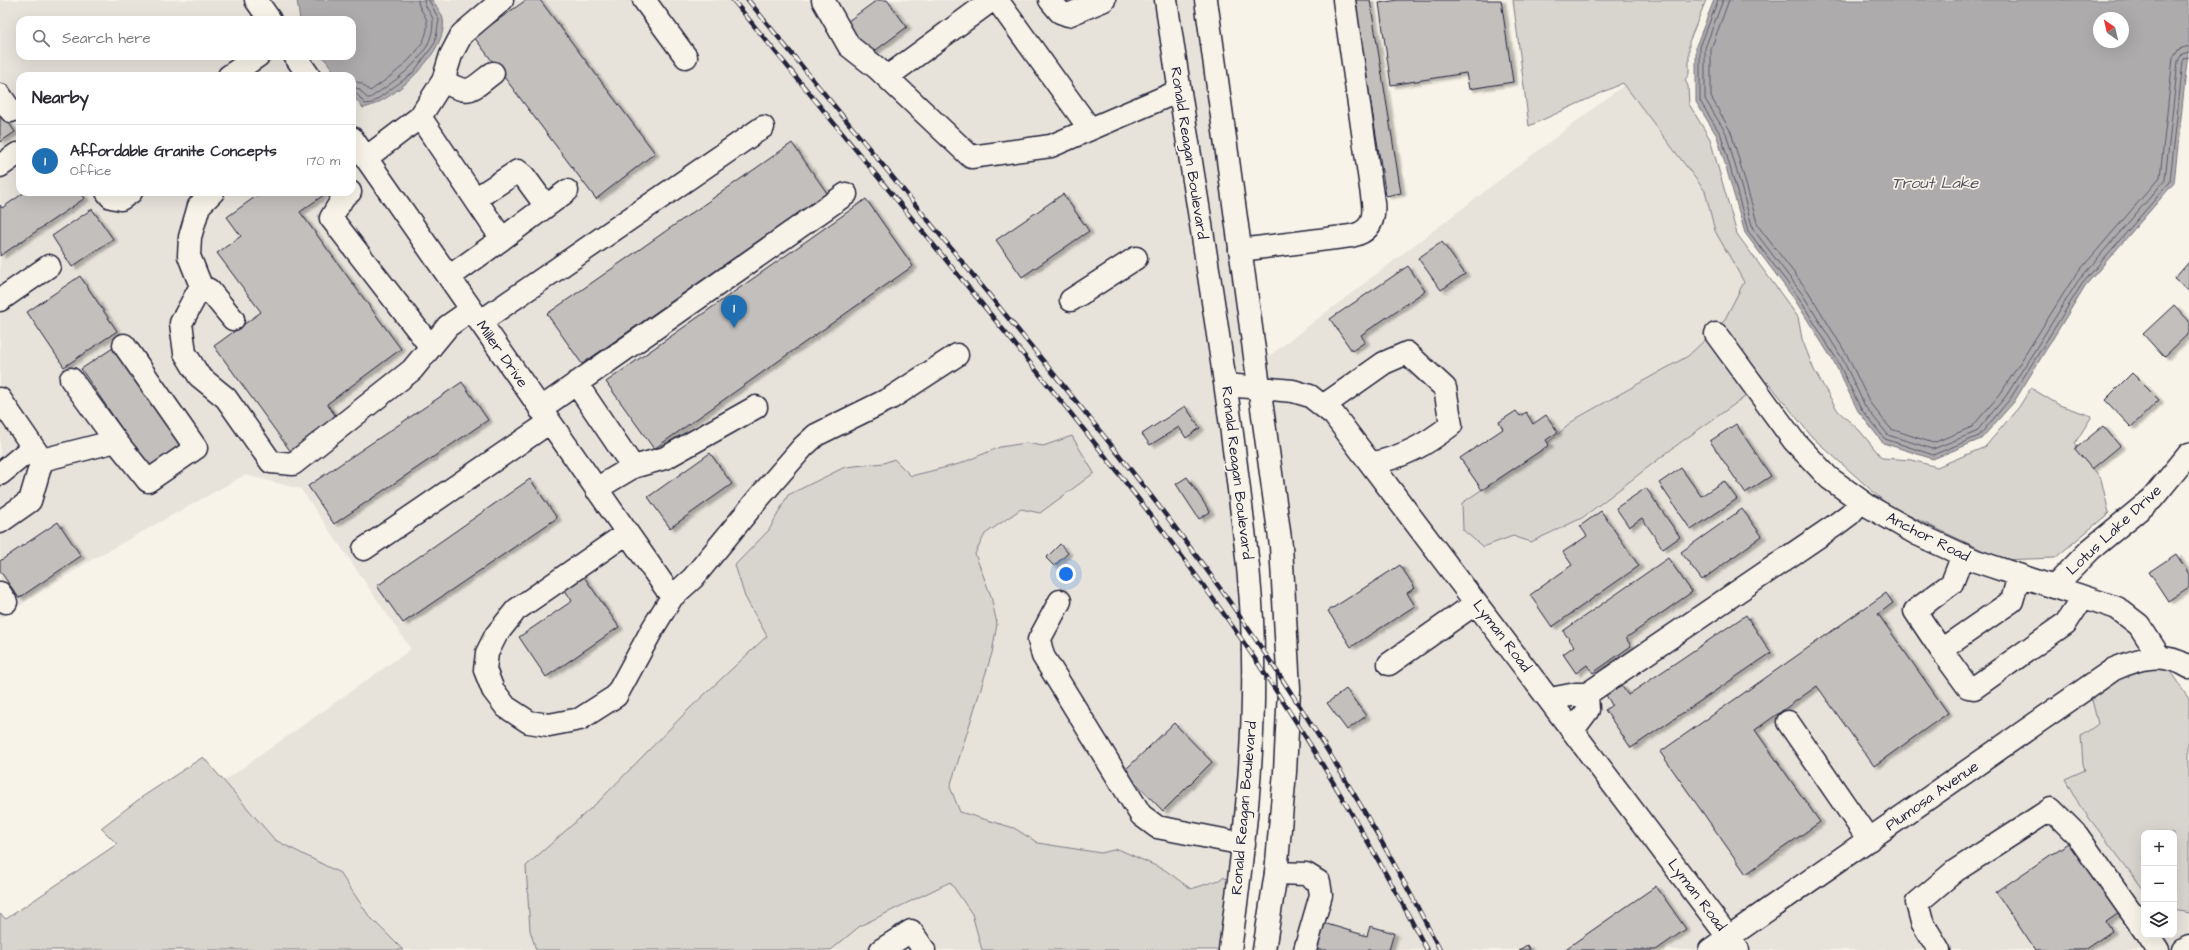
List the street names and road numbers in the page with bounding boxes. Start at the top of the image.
street label: Ronald Reagan Boulevard [1164,65,1213,241]
street label: Miller Drive [471,316,533,392]
street label: Ronald Reagan Boulevard [1215,385,1258,561]
street label: Lotus Lake Drive [2062,480,2166,580]
street label: Anchor Road [1883,507,1974,567]
street label: Lyman Road [1467,595,1536,677]
street label: Ronald Reagan Boulevard [1226,720,1263,896]
street label: Plumosa Avenue [1881,756,1983,836]
street label: Lyman Road [1662,854,1731,936]

